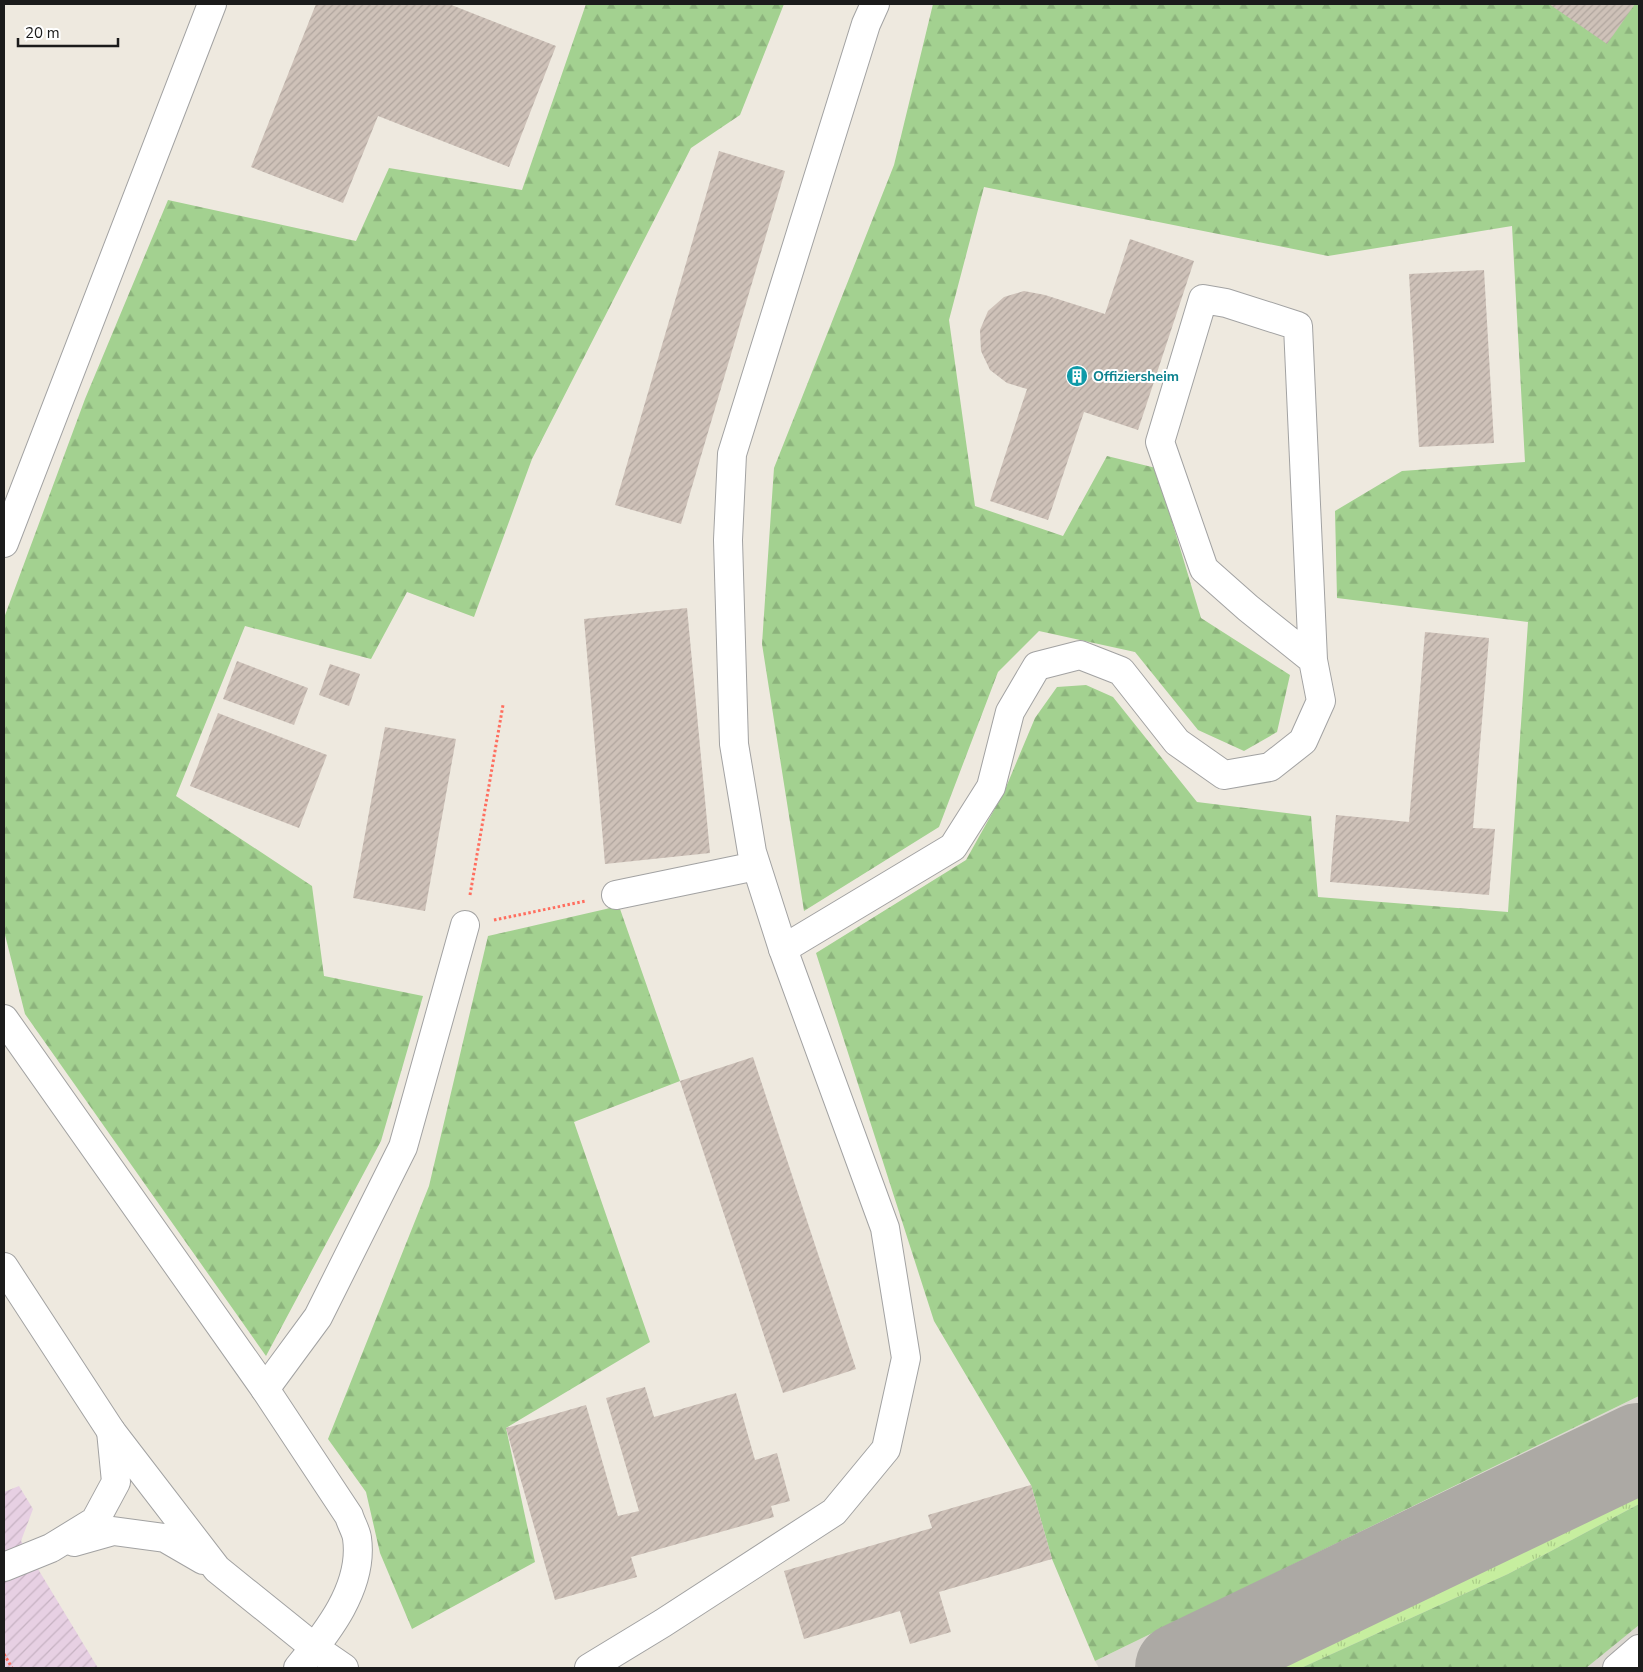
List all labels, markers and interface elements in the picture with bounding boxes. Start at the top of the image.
scale bar [18,15,118,47]
text: 20 m [25,23,60,43]
building icon: Offiziersheim [1065,364,1089,388]
place label: Offiziersheim [1093,367,1179,386]

